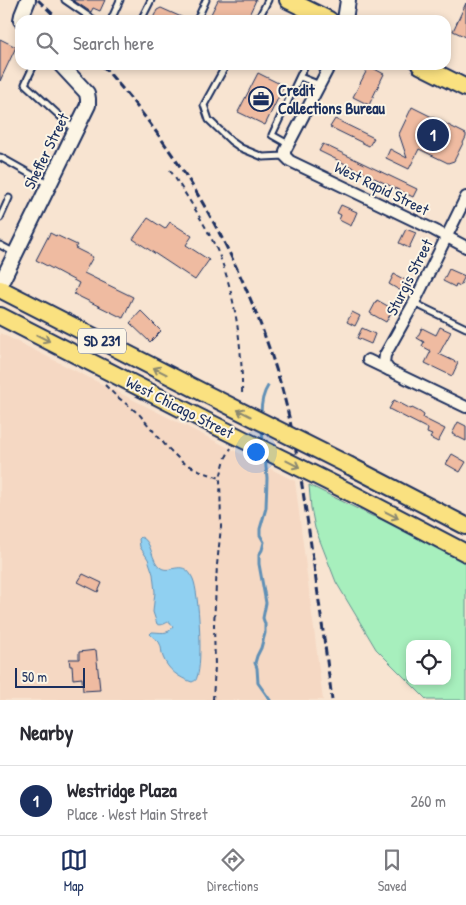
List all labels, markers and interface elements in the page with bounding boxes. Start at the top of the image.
search box [15,15,451,70]
icon: search [33,29,61,57]
text: Search here [73,30,154,56]
place label: Credit Collections Bureau [278,79,386,119]
office icon: Credit Collections Bureau [248,86,274,112]
street label: Sheffer Street [18,109,74,193]
pin: 1 [417,116,449,154]
street label: West Rapid Street [331,156,433,221]
street label: Sturgis Street [380,234,438,319]
road number: SD 231 [78,328,126,354]
one-way arrow [36,333,51,343]
one-way arrow [153,366,168,376]
street label: West Chicago Street [123,370,238,444]
one-way arrow [237,408,252,417]
your location [243,439,269,465]
one-way arrow [285,459,300,469]
one-way arrow [384,511,399,520]
map controls [406,640,451,685]
button: locate [406,640,451,685]
scale bar [15,665,85,688]
text: 50 m [22,667,47,686]
text: Nearby [20,718,73,747]
text: Westridge Plaza [67,777,177,803]
text: 1 [33,790,39,812]
text: 260 m [410,790,446,812]
text: Place · West Main Street [67,803,207,825]
tab: Map [60,846,88,895]
tab: Directions [207,846,258,895]
tab: Saved [378,846,406,895]

